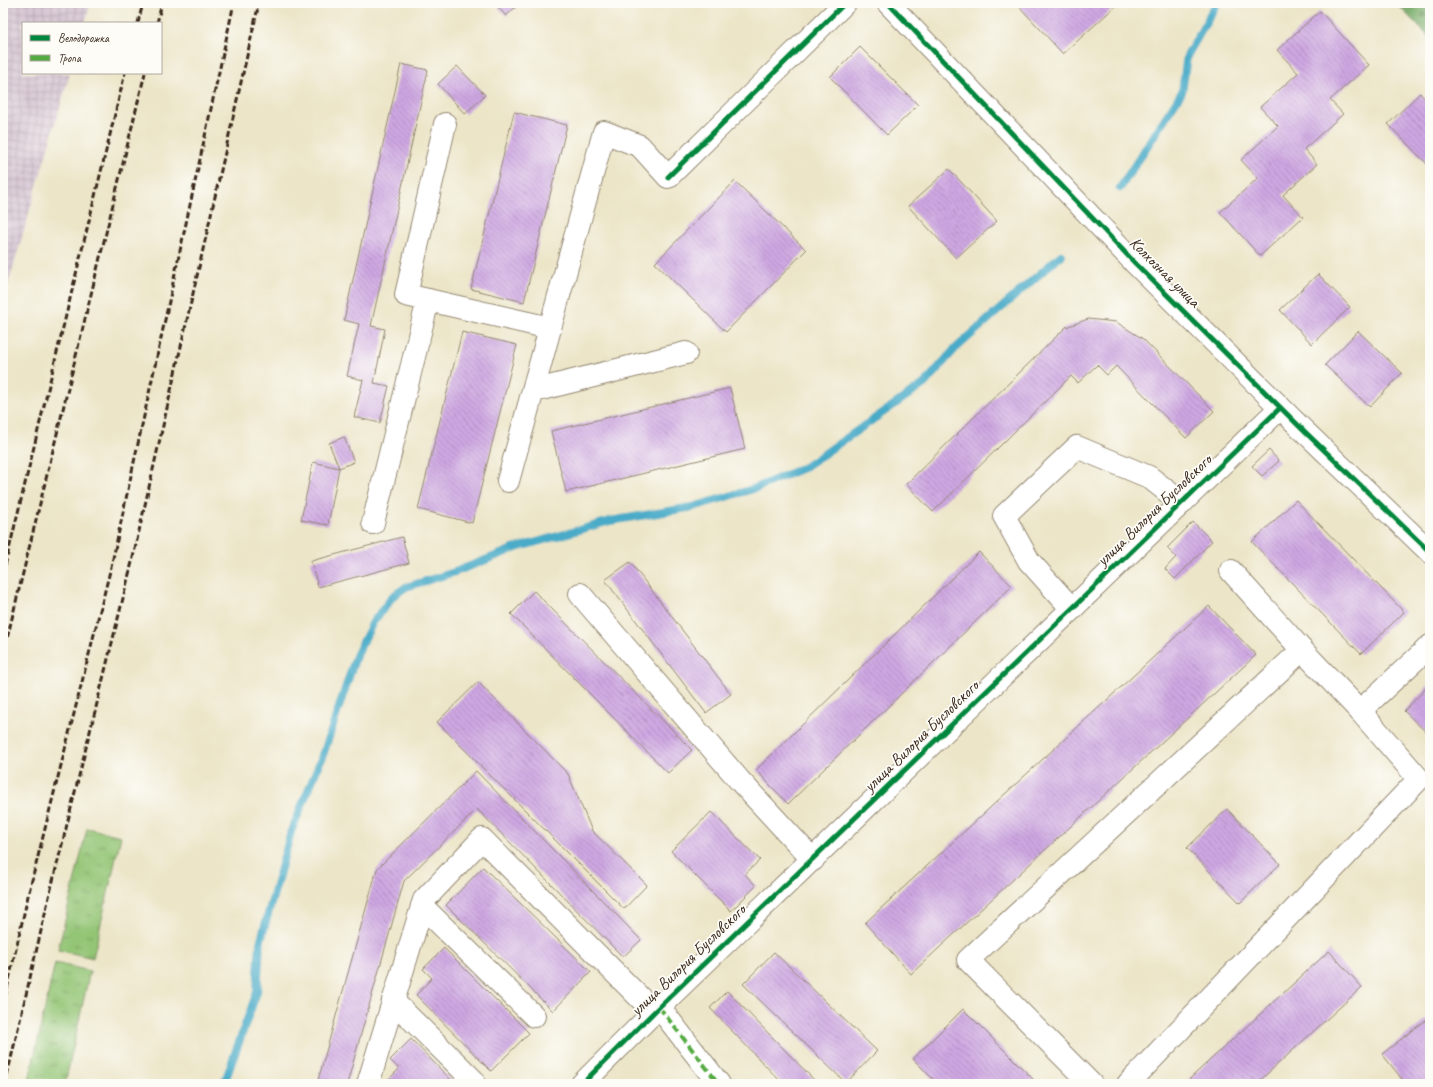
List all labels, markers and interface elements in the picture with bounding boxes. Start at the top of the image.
legend [22,22,162,74]
text: Велодорожка [58,30,110,46]
text: Тропа [58,50,82,66]
street label: Колхозная улица [1125,232,1206,313]
street label: улица Вилория Бусловского [1091,448,1218,571]
street label: улица Вилория Бусловского [858,674,985,797]
street label: улица Вилория Бусловского [625,898,752,1021]

